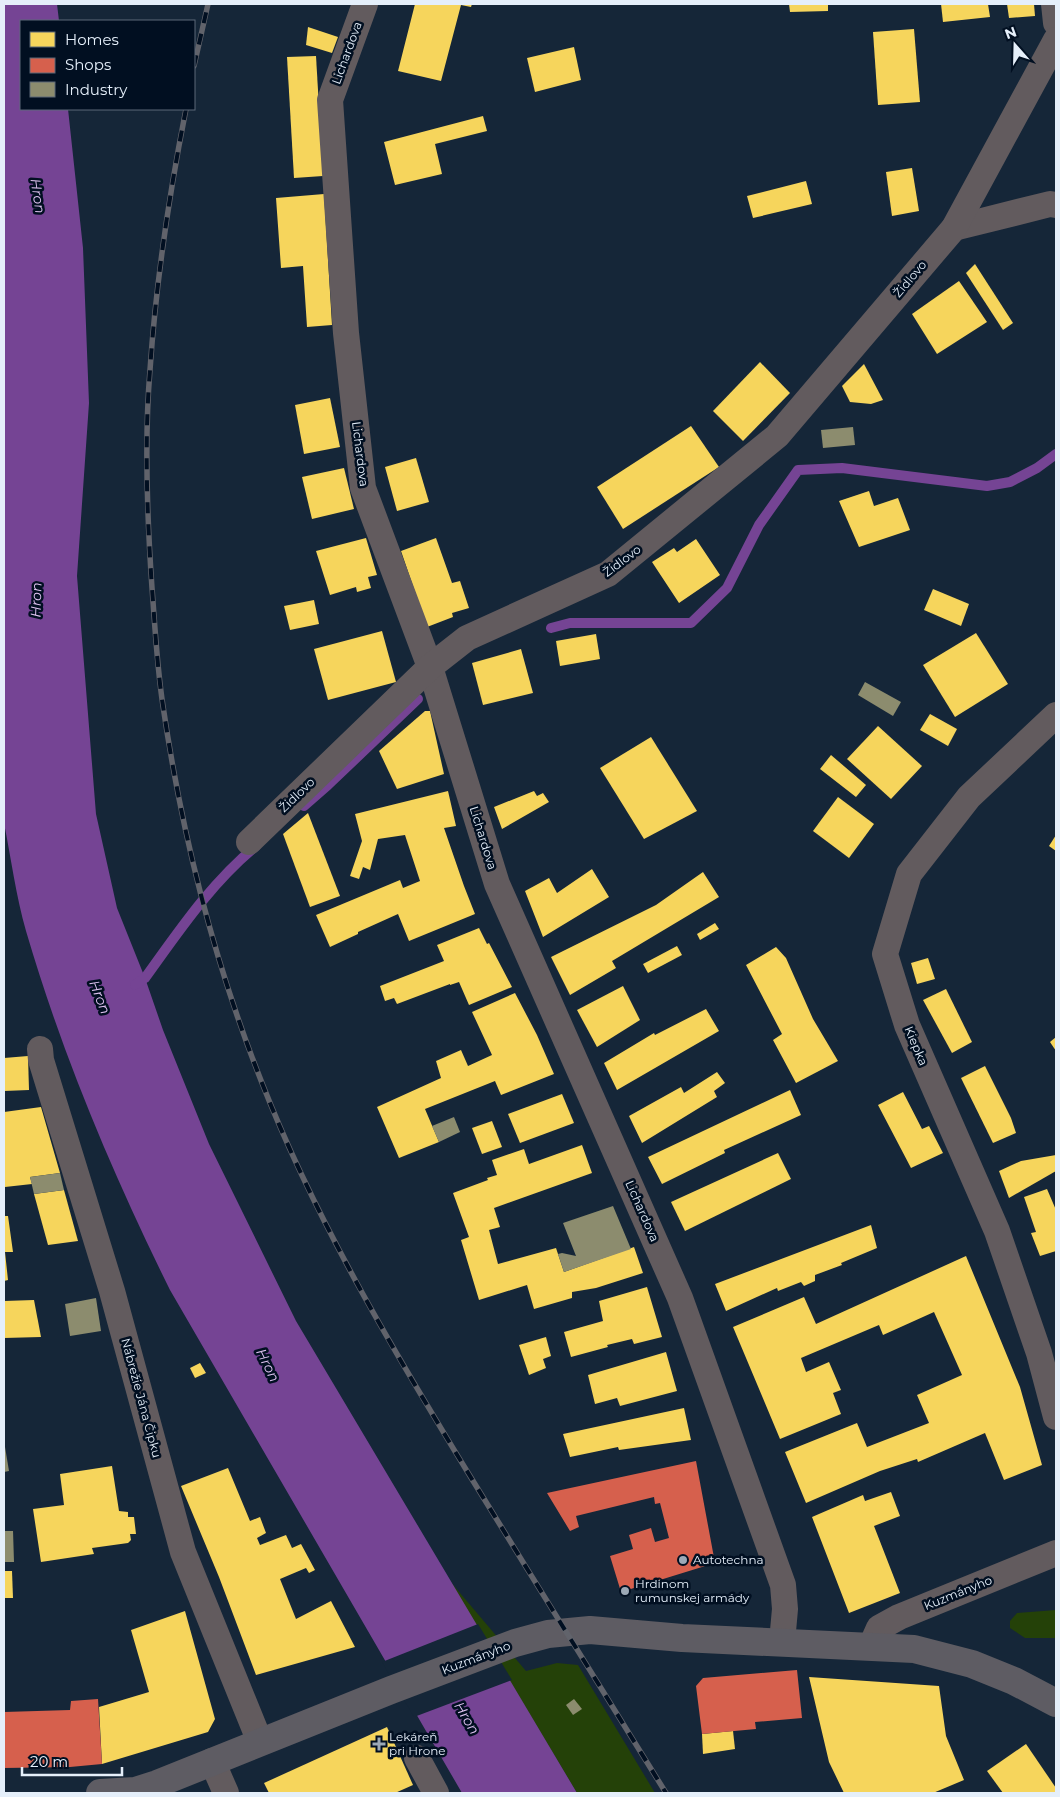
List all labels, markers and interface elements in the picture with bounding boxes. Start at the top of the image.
street label: Lichardova [328,19,365,86]
legend [20,20,195,110]
north arrow [990,20,1040,70]
text: N [1002,22,1019,43]
text: Homes [65,30,119,49]
text: Shops [65,55,111,74]
text: Industry [65,80,128,99]
water label: Hron [27,177,49,215]
street label: Židlovo [890,257,929,300]
street label: Lichardova [349,420,372,487]
street label: Židlovo [600,541,644,580]
water label: Hron [26,582,46,618]
street label: Židlovo [276,774,318,815]
street label: Lichardova [467,804,500,871]
water label: Hron [85,977,115,1017]
street label: Kiepka [901,1024,931,1068]
street label: Lichardova [622,1178,663,1244]
street label: Nábrežie Jána Čipku [118,1337,165,1459]
water label: Hron [252,1345,284,1385]
place label: Autotechna [693,1552,764,1567]
marker: Autotechna [677,1554,689,1566]
street label: Kuzmányho [921,1572,994,1613]
place label: Hrdinom rumunskej armády [635,1576,750,1605]
marker: Hrdinom rumunskej armády [619,1585,631,1597]
street label: Kuzmányho [439,1638,512,1677]
water label: Hron [450,1698,484,1738]
place label: Lekáreň pri Hrone [389,1729,446,1758]
marker: Lekáreň pri Hrone [373,1738,385,1750]
scale bar [22,1744,122,1776]
text: 20 m [30,1752,68,1771]

